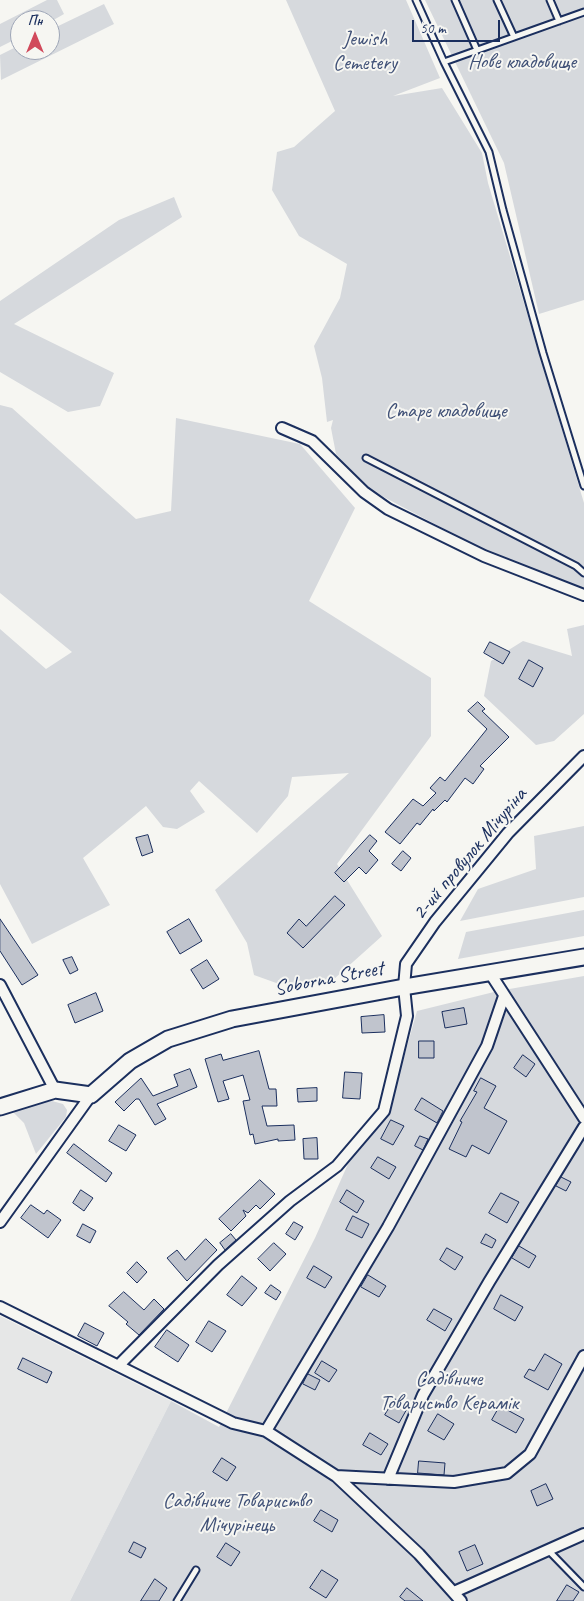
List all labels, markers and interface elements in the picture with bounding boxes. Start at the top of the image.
north arrow [10,10,60,60]
scale bar [414,10,502,42]
text: Пн [28,12,42,29]
text: 50 m [420,19,446,38]
park label: Jewish Cemetery [333,26,397,76]
park label: Нове кладовище [468,49,576,75]
park label: Старе кладовище [386,398,506,424]
street label: 2-ий провулок Мічуріна [407,783,533,925]
street label: Soborna Street [272,956,386,1002]
park label: Садівниче Товариство Керамік [380,1366,518,1416]
park label: Садівниче Товариство Мічурінець [163,1488,311,1538]

